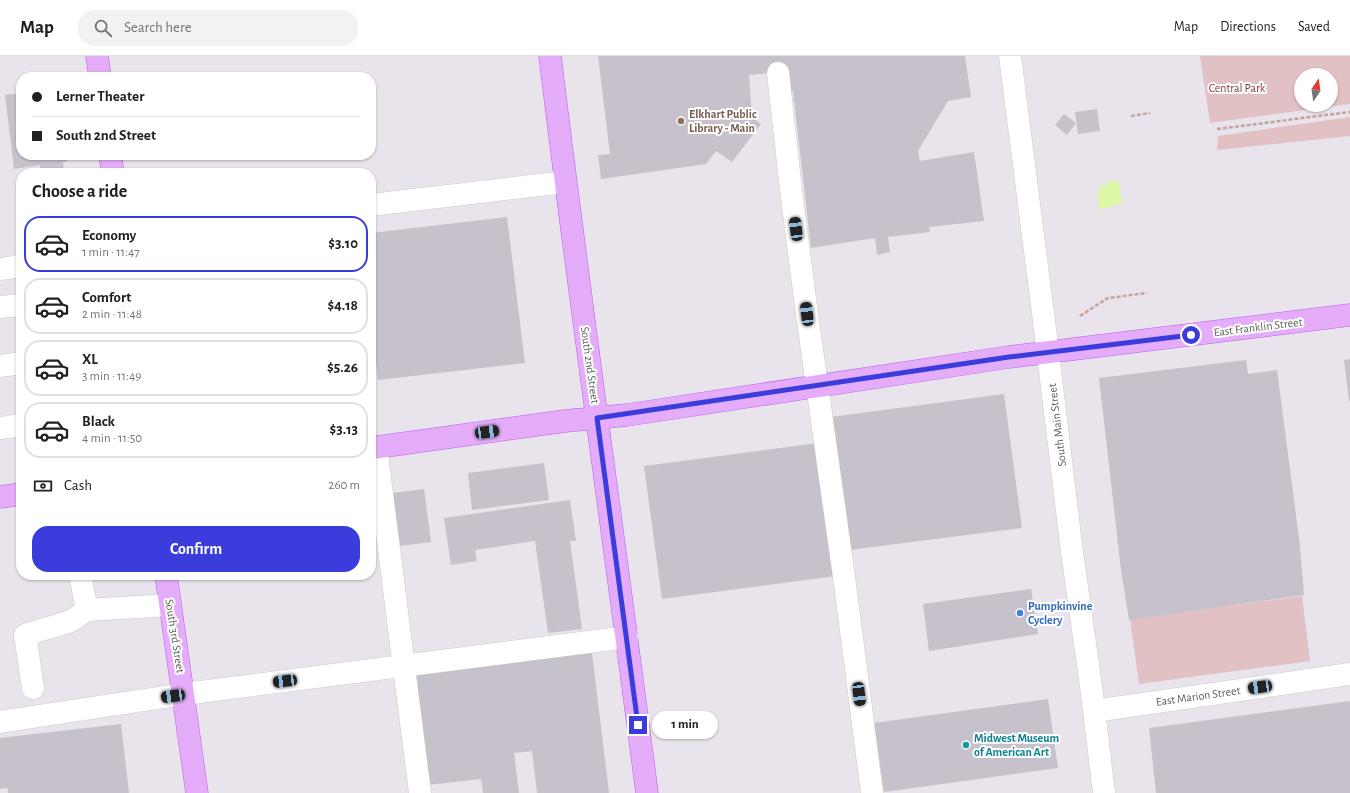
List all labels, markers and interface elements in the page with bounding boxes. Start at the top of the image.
search box [78,10,358,46]
icon: search [92,17,114,39]
text: Map [20,18,54,37]
text: Search here [124,20,192,35]
text: Map [1174,20,1198,34]
text: Directions [1220,20,1276,34]
text: Saved [1298,20,1330,34]
north arrow [1294,68,1338,112]
map controls [1294,68,1338,112]
park label: Central Park [1209,82,1266,94]
text: Lerner Theater [56,89,144,104]
place label: Elkhart Public Library - Main [689,108,757,135]
marker: Elkhart Public Library - Main [676,116,686,126]
text: South 2nd Street [56,128,156,143]
text: Choose a ride [32,183,127,201]
car [789,216,803,242]
icon: car [34,226,70,262]
text: Economy [82,228,136,243]
text: $3.10 [328,236,358,251]
text: 1 min · 11:47 [82,246,140,259]
icon: car [34,288,70,324]
text: Comfort [82,290,131,305]
text: $4.18 [327,298,358,313]
car [800,301,814,327]
text: 2 min · 11:48 [82,308,142,321]
street label: East Franklin Street [1213,316,1303,338]
street label: South 2nd Street [579,326,601,404]
route start [1182,326,1200,344]
icon: car [34,350,70,386]
text: XL [82,352,98,367]
text: $5.26 [327,360,358,375]
text: 3 min · 11:49 [82,370,141,383]
street label: South Main Street [1046,383,1068,467]
icon: car [34,412,70,448]
text: Black [82,414,115,429]
text: $3.13 [329,422,358,437]
car [474,424,500,440]
text: 4 min · 11:50 [82,432,142,445]
icon: cash [32,475,54,497]
text: Cash [64,478,92,493]
text: 260 m [329,479,360,492]
button: Confirm [32,526,360,572]
street label: South 3rd Street [163,598,187,674]
place label: Pumpkinvine Cyclery [1028,600,1093,627]
marker: Pumpkinvine Cyclery [1015,608,1025,618]
car [272,674,298,688]
car [1247,679,1273,695]
car [852,681,866,707]
street label: East Marion Street [1155,684,1241,708]
car [160,688,186,704]
callout: 1 min [652,711,718,739]
route end [629,716,647,734]
text: 1 min [671,718,699,731]
place label: Midwest Museum of American Art [974,732,1059,758]
marker: Midwest Museum of American Art [961,740,971,750]

